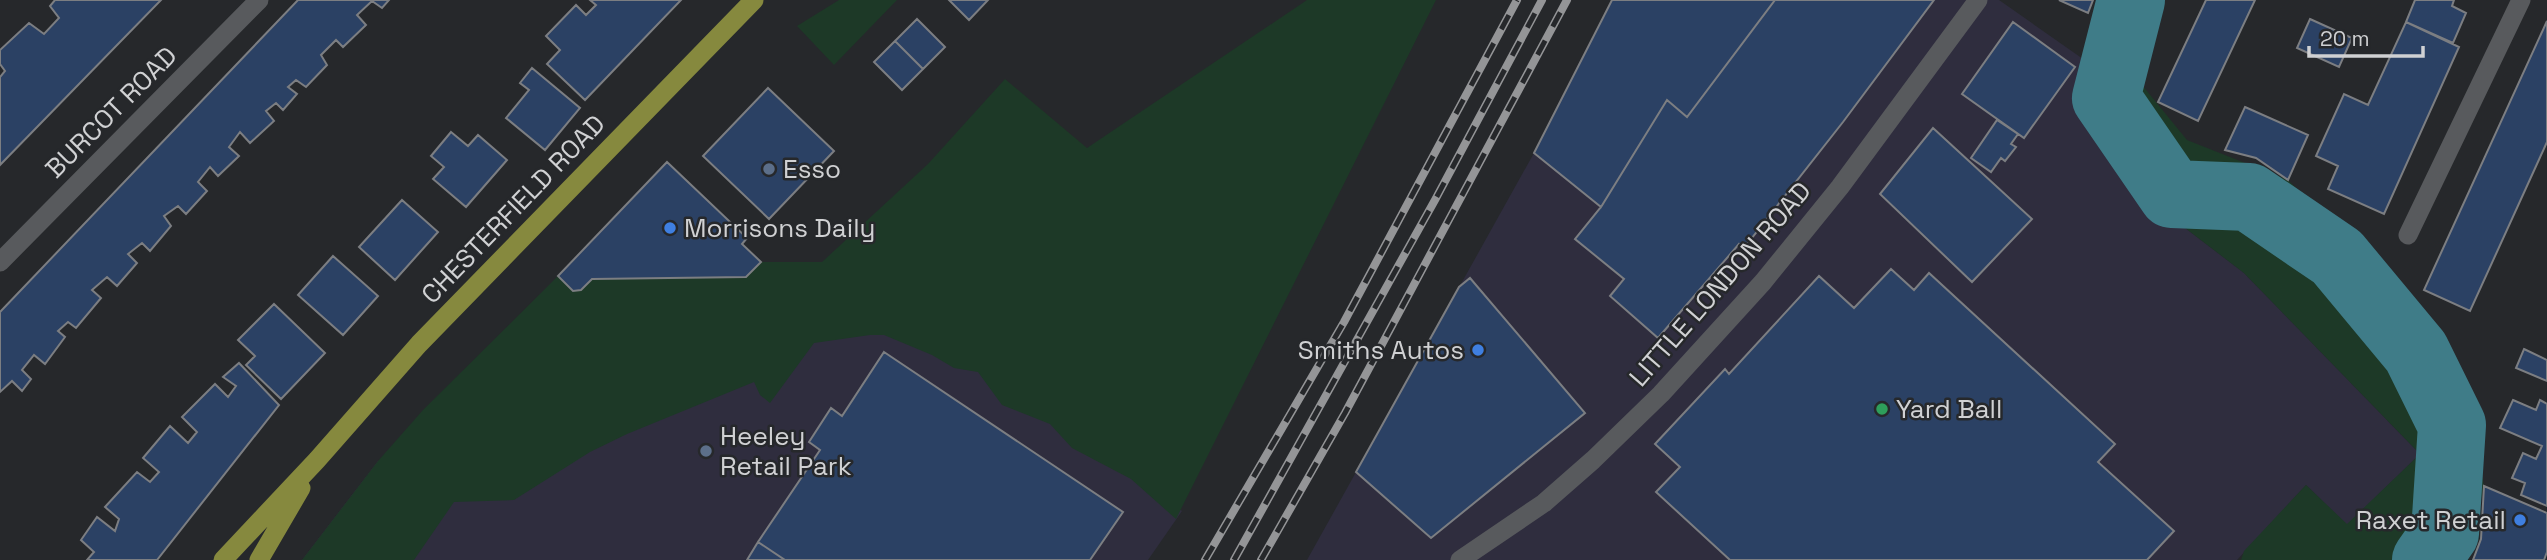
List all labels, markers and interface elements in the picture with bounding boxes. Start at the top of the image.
scale bar [2309,14,2423,58]
text: 20 m [2320,25,2370,52]
street label: BURCOT ROAD [38,39,184,185]
street label: CHESTERFIELD ROAD [414,107,612,311]
place label: Esso [783,152,841,186]
marker: Esso [761,161,777,177]
street label: LITTLE LONDON ROAD [1622,174,1818,394]
place label: Morrisons Daily [684,211,875,245]
marker: Morrisons Daily [662,220,678,236]
place label: Smiths Autos [1298,333,1464,367]
marker: Smiths Autos [1470,342,1486,358]
place label: Yard Ball [1896,392,2002,426]
marker: Yard Ball [1874,401,1890,417]
place label: Heeley Retail Park [720,419,852,483]
marker: Heeley Retail Park [698,443,714,459]
place label: Raxet Retail [2356,503,2506,537]
marker: Raxet Retail [2512,512,2528,528]

